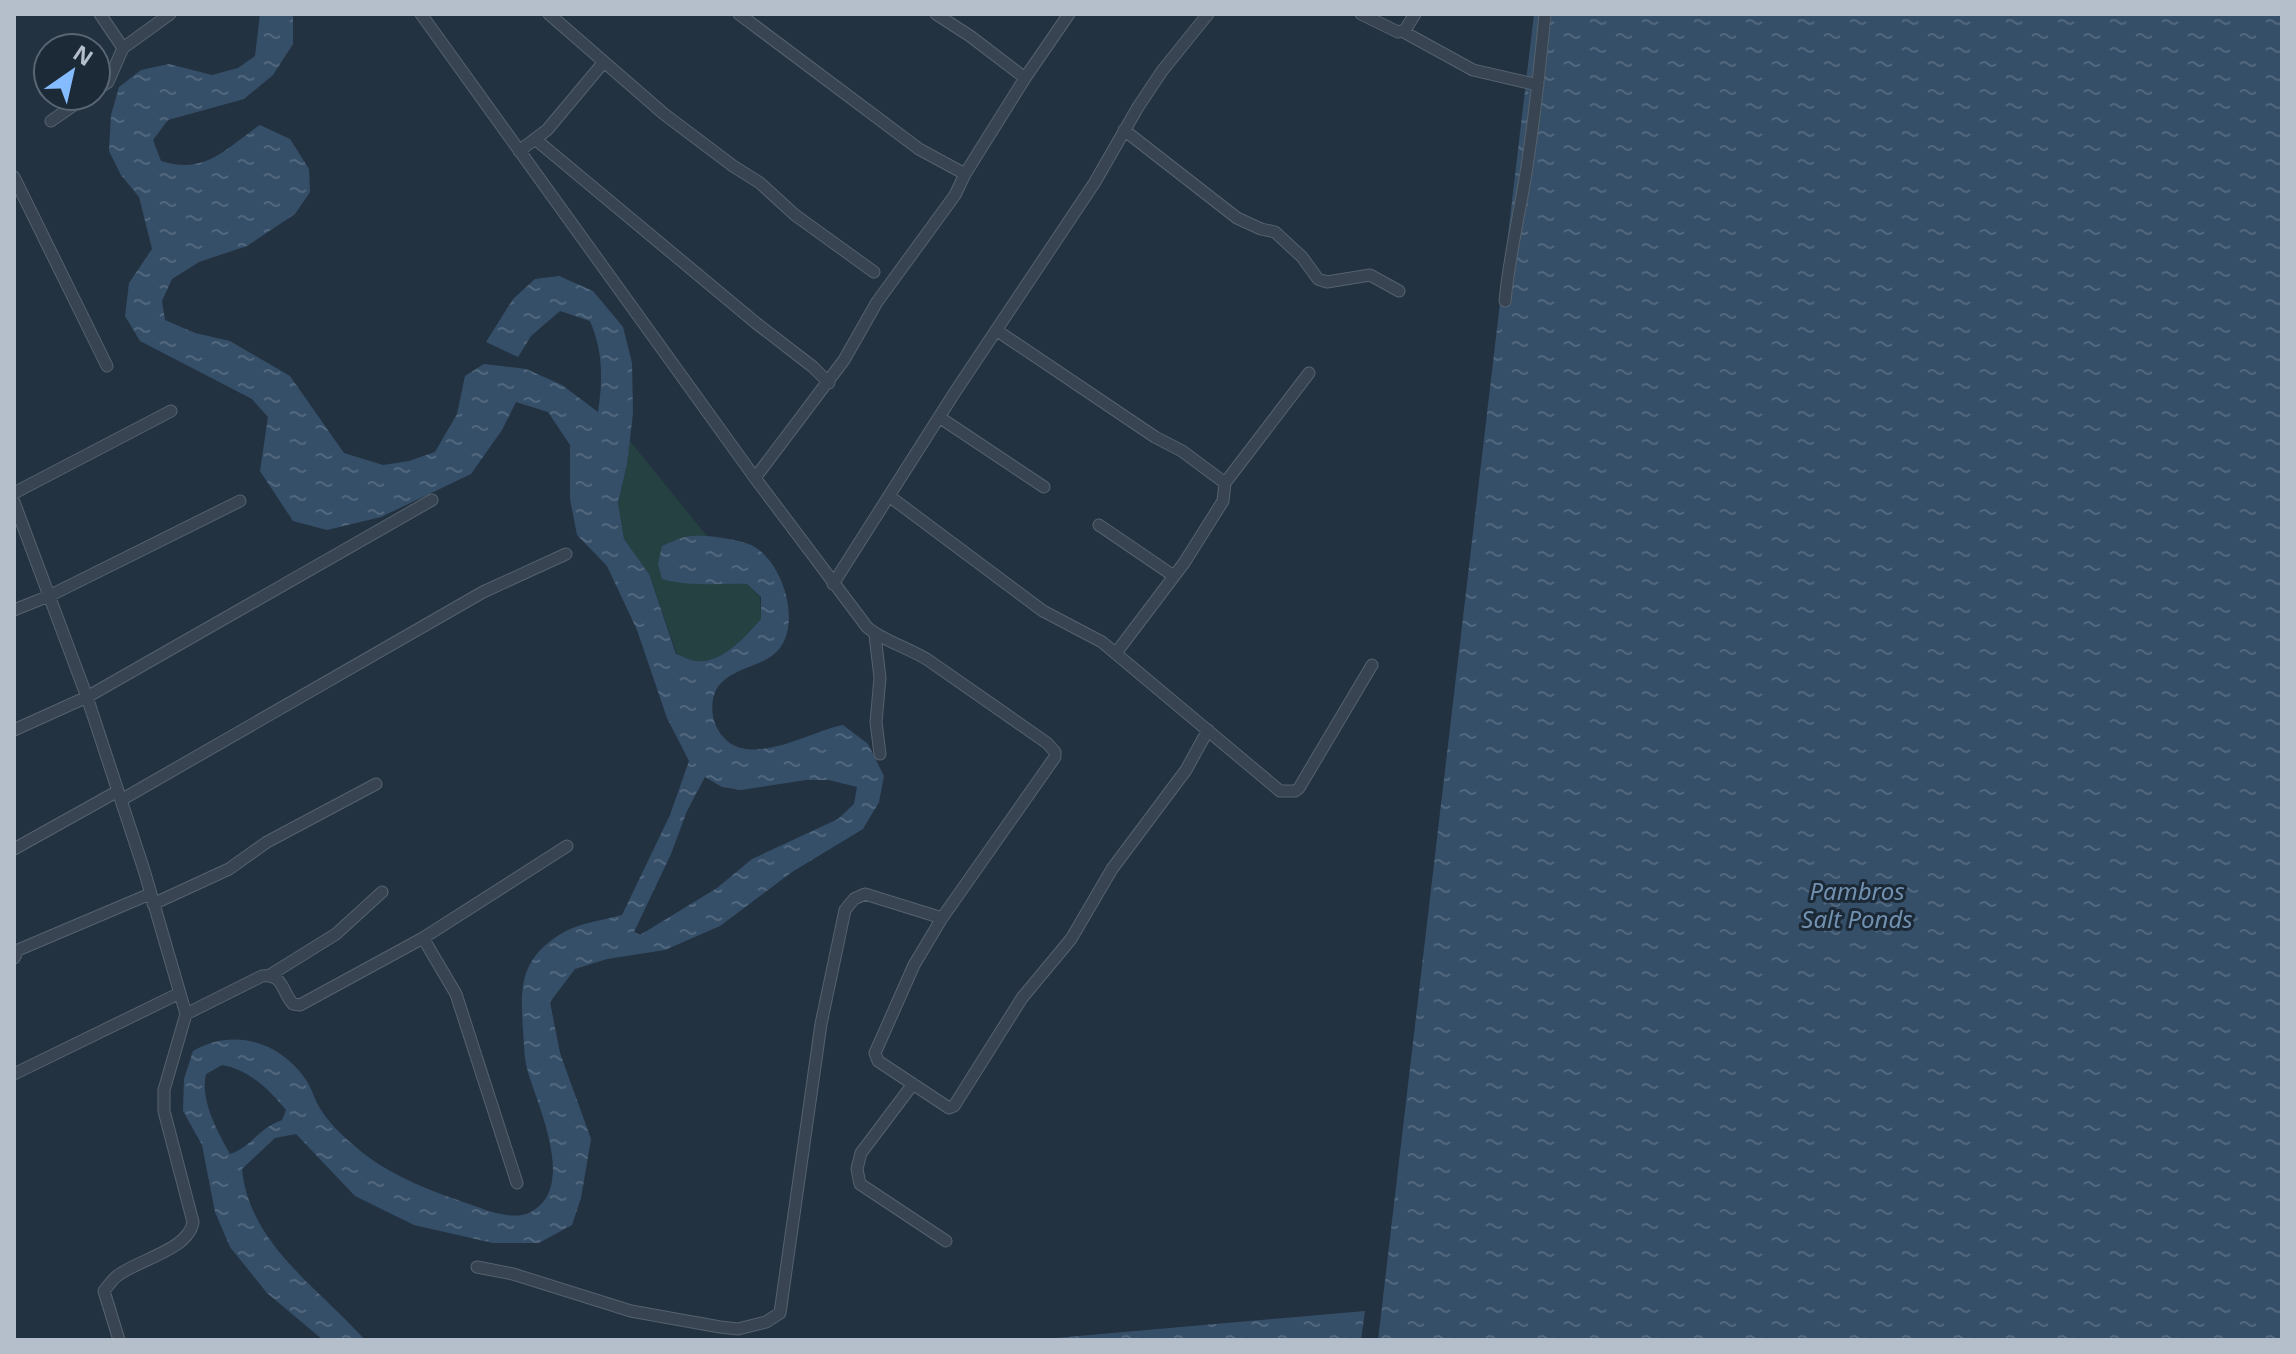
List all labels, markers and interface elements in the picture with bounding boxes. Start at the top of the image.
north arrow [32,32,112,112]
text: N [68,37,100,72]
water label: Pambros Salt Ponds [1801,874,1913,935]

